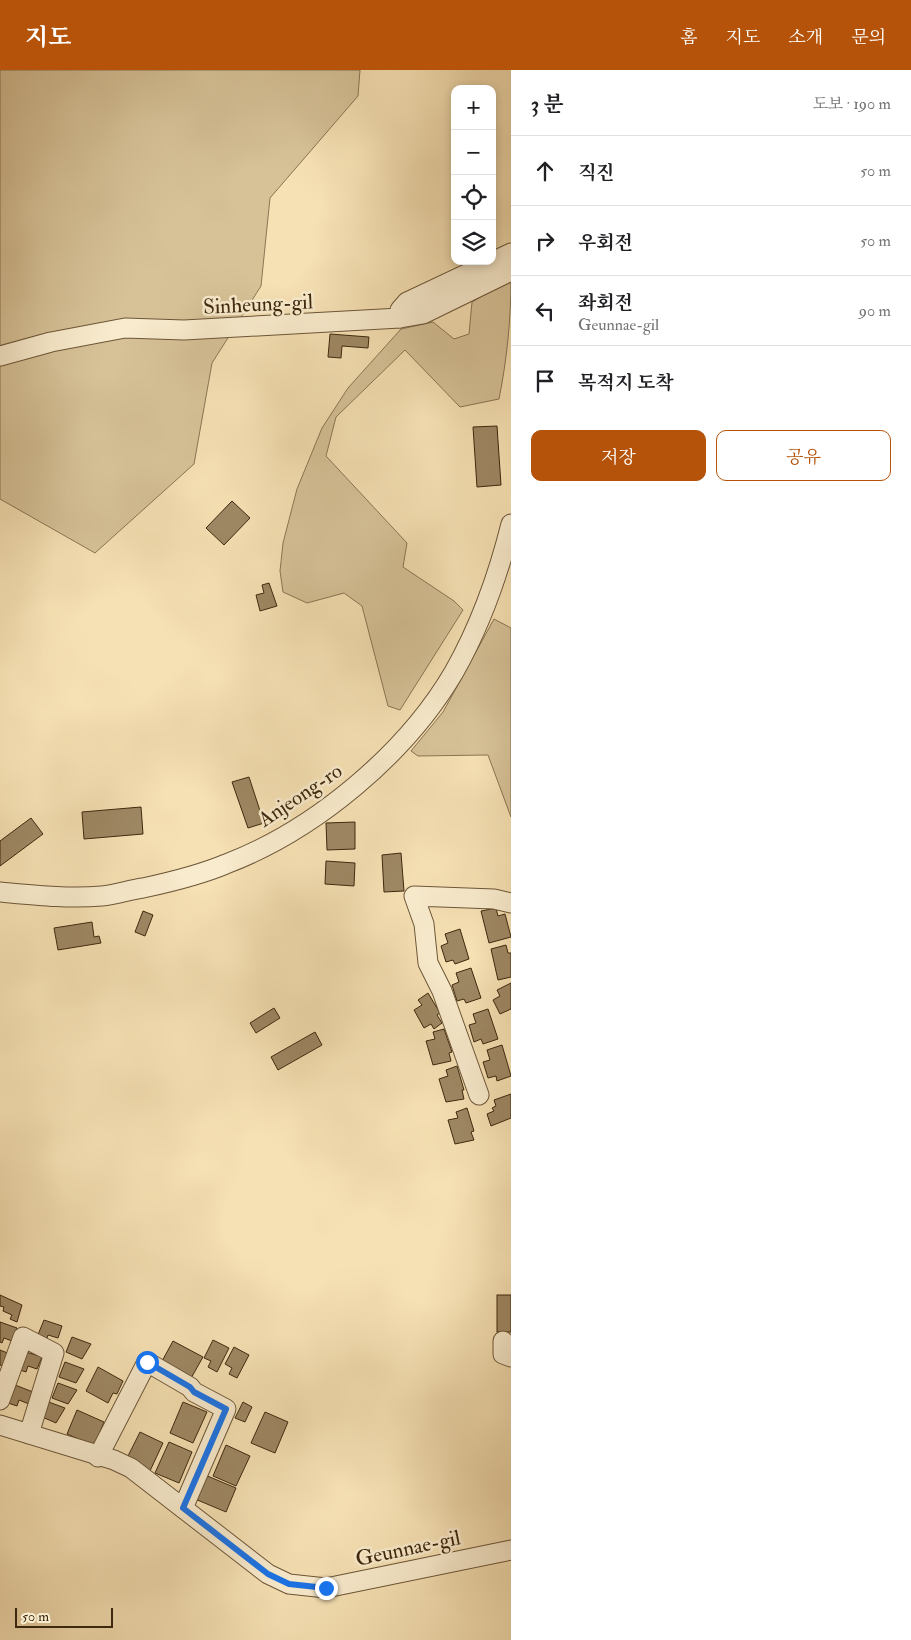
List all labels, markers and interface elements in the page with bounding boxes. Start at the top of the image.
text: 지도 [25,22,71,53]
text: 홈 [680,26,698,49]
text: 지도 [726,26,760,49]
text: 소개 [788,26,823,49]
text: 문의 [851,26,886,49]
map controls [451,85,496,265]
button: + [451,85,496,130]
text: 3 분 [531,91,564,118]
text: 도보 · 190 m [812,94,891,114]
button: − [451,130,496,175]
icon: ahead [531,157,559,185]
text: 직진 [578,161,615,185]
text: 50 m [860,161,891,181]
button: locate [451,175,496,220]
button: layers [451,220,496,265]
icon: right [531,227,559,255]
text: 우회전 [578,231,633,255]
text: 50 m [860,231,891,251]
street label: Sinheung-gil [202,288,314,321]
text: 좌회전 [578,291,633,315]
icon: left [531,297,559,325]
text: 90 m [859,301,891,321]
text: Geunnae-gil [578,315,659,335]
icon: arrive [531,367,559,395]
text: 목적지 도착 [578,371,674,395]
button: 저장 [531,430,706,481]
button: 공유 [716,430,891,481]
street label: Anjeong-ro [252,757,348,834]
route start [136,1351,159,1374]
street label: Geunnae-gil [353,1524,464,1573]
route end [315,1577,338,1600]
scale bar [15,1605,112,1628]
text: 50 m [22,1608,49,1625]

